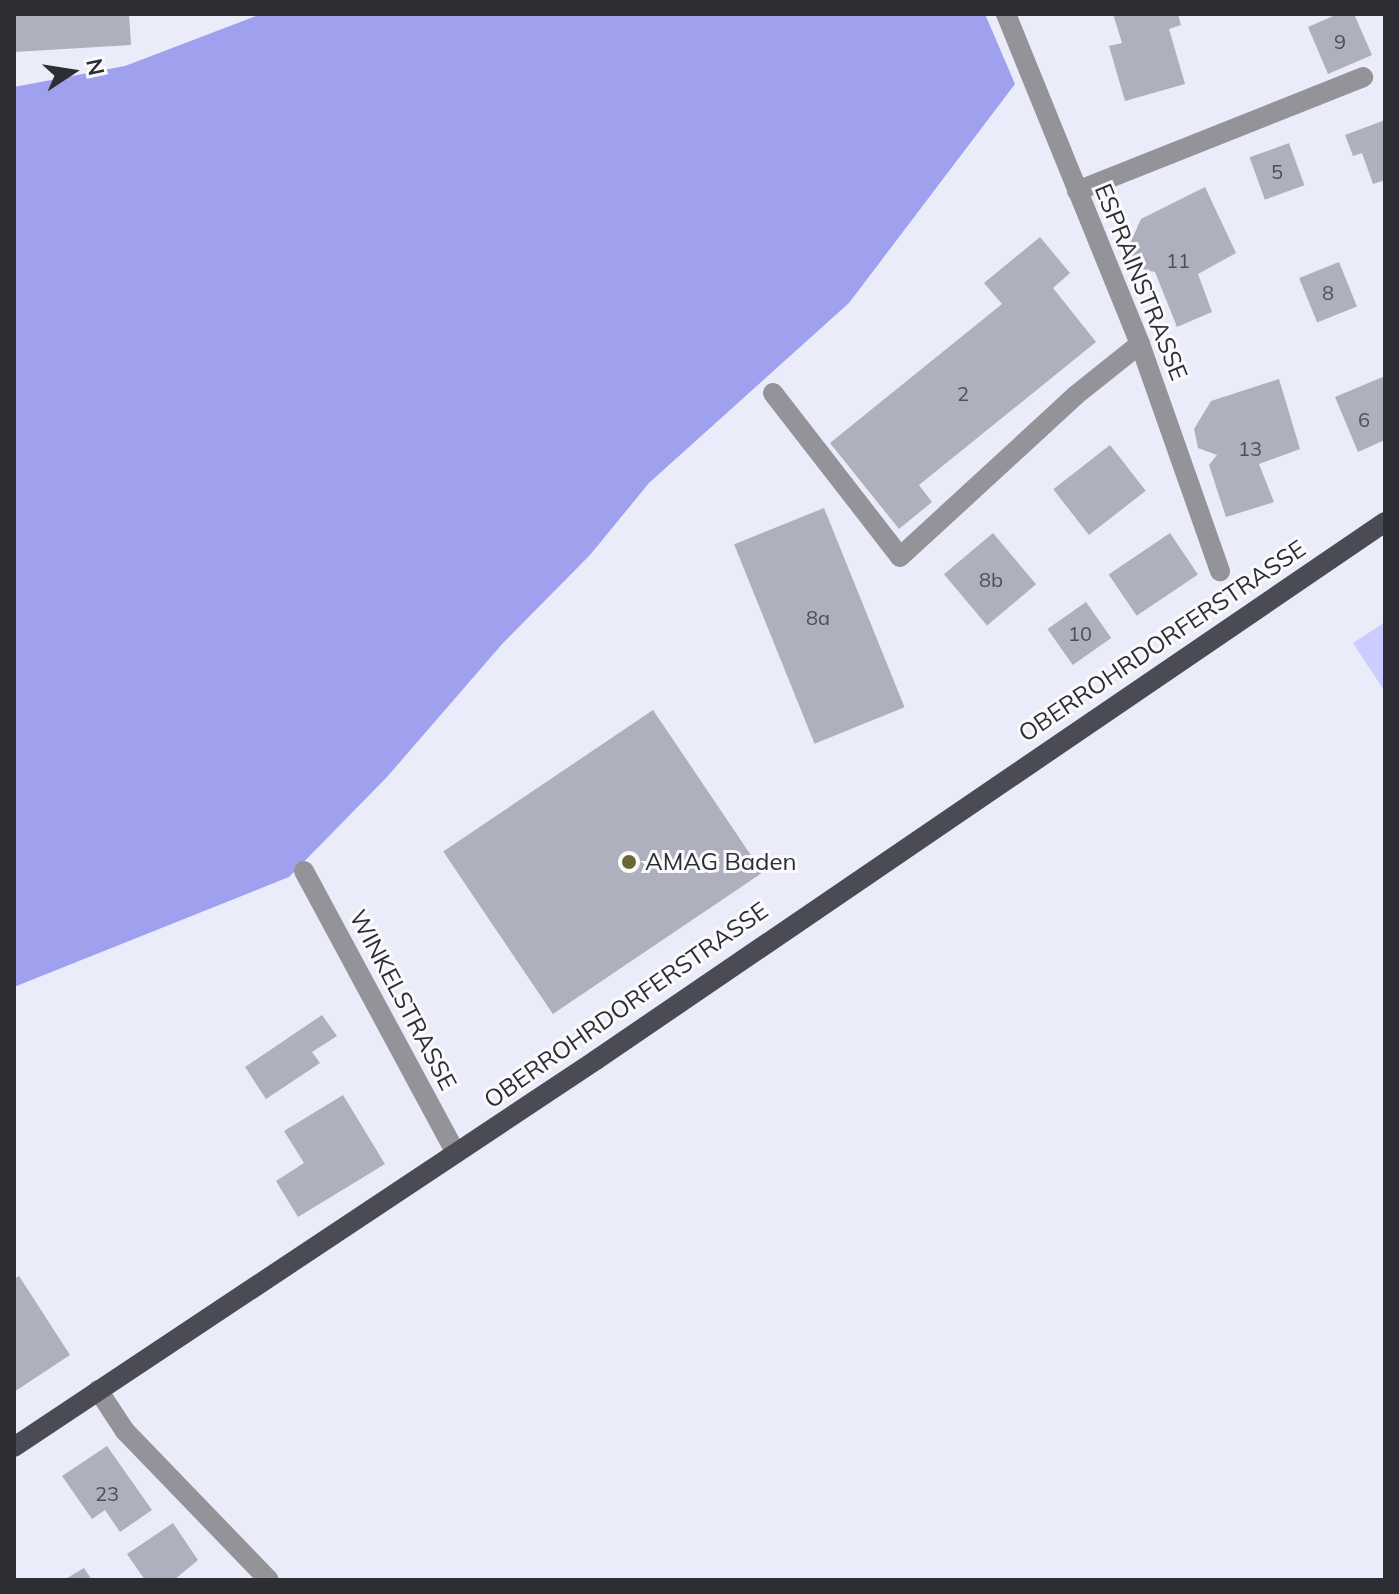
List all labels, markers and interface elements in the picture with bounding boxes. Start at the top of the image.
house number: 9 [1334,29,1346,53]
north arrow [32,32,112,112]
text: N [80,56,111,78]
house number: 5 [1271,159,1283,183]
street label: ESPRAINSTRASSE [1088,179,1194,385]
house number: 11 [1166,248,1190,272]
house number: 8 [1322,280,1334,304]
house number: 2 [957,381,969,405]
house number: 6 [1358,407,1370,431]
house number: 13 [1238,436,1262,460]
street label: OBERROHRDORFERSTRASSE [1013,534,1311,748]
house number: 8b [979,567,1003,591]
house number: 8a [806,605,830,629]
house number: 10 [1068,621,1092,645]
place label: AMAG Baden [645,848,797,876]
marker: AMAG Baden [620,853,638,871]
street label: OBERROHRDORFERSTRASSE [479,896,773,1114]
street label: WINKELSTRASSE [343,905,463,1095]
house number: 23 [95,1481,119,1505]

